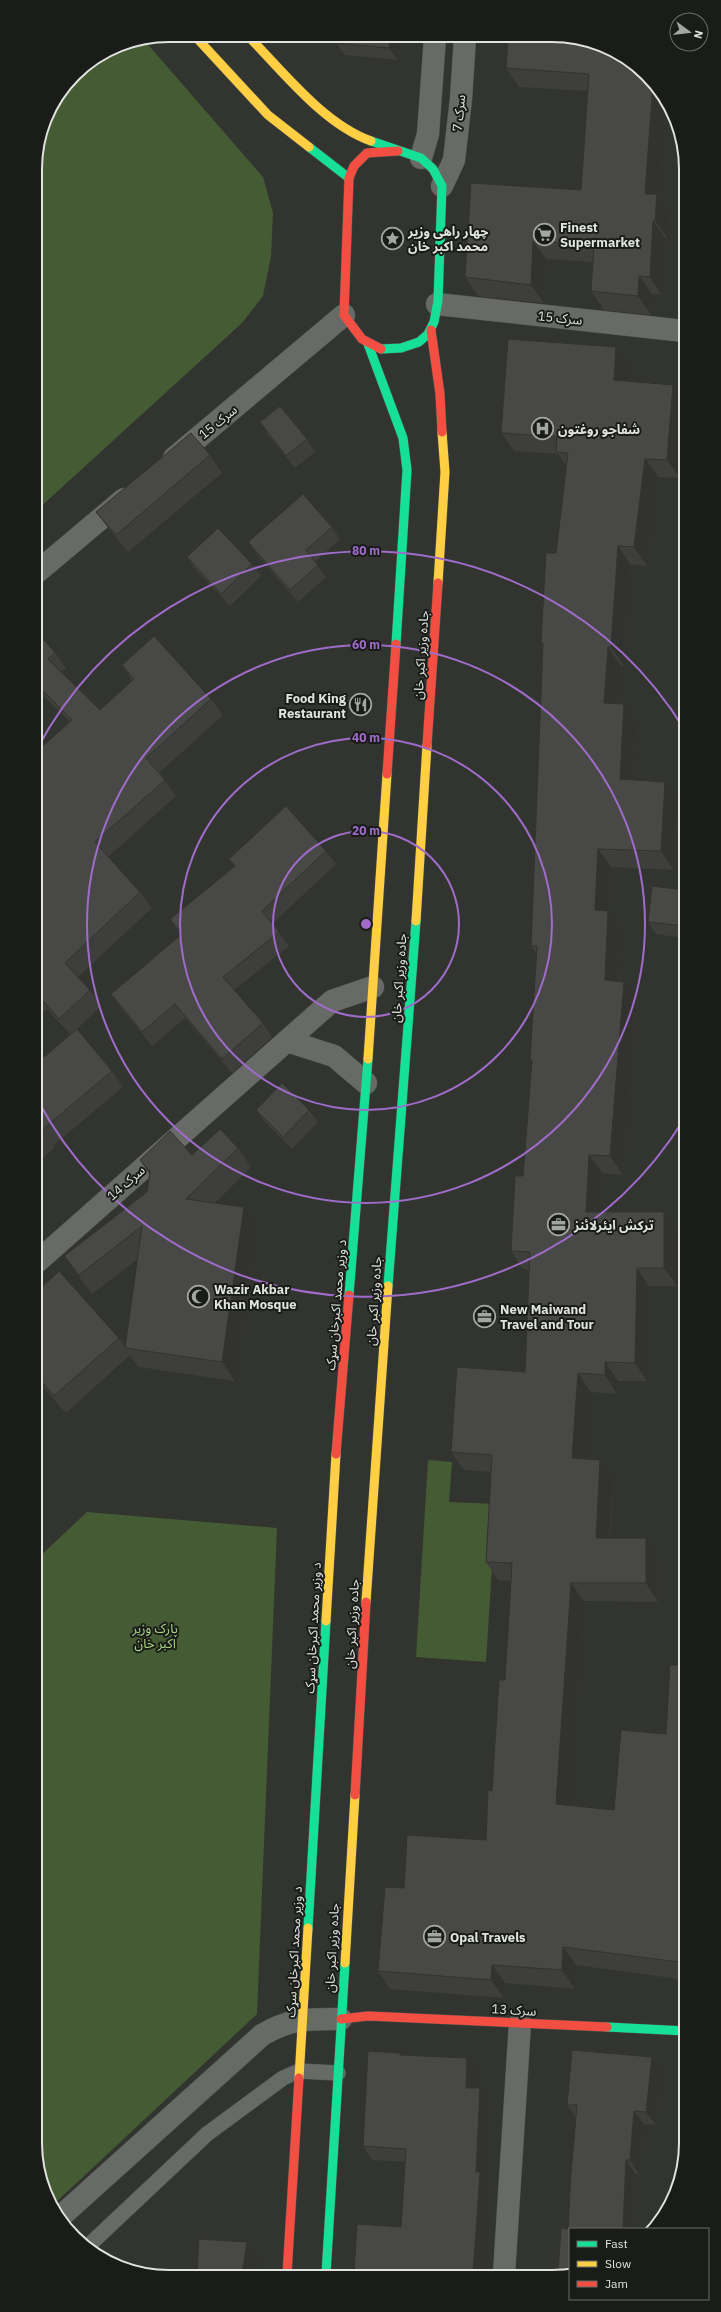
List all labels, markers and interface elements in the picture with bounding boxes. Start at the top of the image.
north arrow [669,12,709,52]
text: N [691,29,706,40]
street label: سرک 7 [449,94,469,132]
place label: Finest Supermarket [560,219,640,251]
supermarket icon: Finest Supermarket [531,221,557,247]
place label: چهار راهی وزیر محمد اکبر خان [407,223,488,255]
place icon: چهار راهی وزیر محمد اکبر خان [380,225,406,251]
street label: سرک 15 [537,307,583,329]
street label: سرک 15 [195,401,241,443]
hospital icon: شفاجو روغتون [529,416,555,442]
place label: شفاجو روغتون [558,421,640,438]
text: 80 m [352,543,380,558]
street label: جاده وزیر اکبر خان [409,609,433,700]
text: 60 m [352,637,380,652]
place label: Food King Restaurant [278,690,347,722]
restaurant icon: Food King Restaurant [348,692,374,718]
text: 40 m [352,730,380,745]
text: 20 m [352,823,380,838]
centre of rings [359,917,373,931]
street label: جاده وزیر اکبر خان [387,932,411,1023]
street label: سرک 14 [103,1162,149,1204]
office icon: ترکش ایئرلائنز [546,1212,572,1238]
place label: ترکش ایئرلائنز [573,1217,654,1234]
street label: د وزیر محمد اکبرخان سړک [322,1239,350,1371]
street label: جاده وزیر اکبر خان [362,1255,386,1346]
place label: Wazir Akbar Khan Mosque [214,1281,297,1313]
mosque icon: Wazir Akbar Khan Mosque [185,1283,211,1309]
place label: New Maiwand Travel and Tour [500,1301,594,1333]
office icon: New Maiwand Travel and Tour [471,1303,497,1329]
street label: د وزیر محمد اکبرخان سړک [301,1562,325,1694]
street label: جاده وزیر اکبر خان [341,1578,363,1669]
park label: پارک وزیر اکبر خان [131,1620,178,1652]
street label: د وزیر محمد اکبرخان سړک [282,1886,306,2018]
street label: جاده وزیر اکبر خان [321,1902,343,1993]
office icon: Opal Travels [422,1924,448,1950]
place label: Opal Travels [450,1929,526,1946]
street label: سرک 13 [491,2000,537,2020]
legend [569,2228,709,2300]
text: Fast [605,2236,628,2251]
text: Slow [605,2256,631,2271]
text: Jam [605,2276,628,2291]

